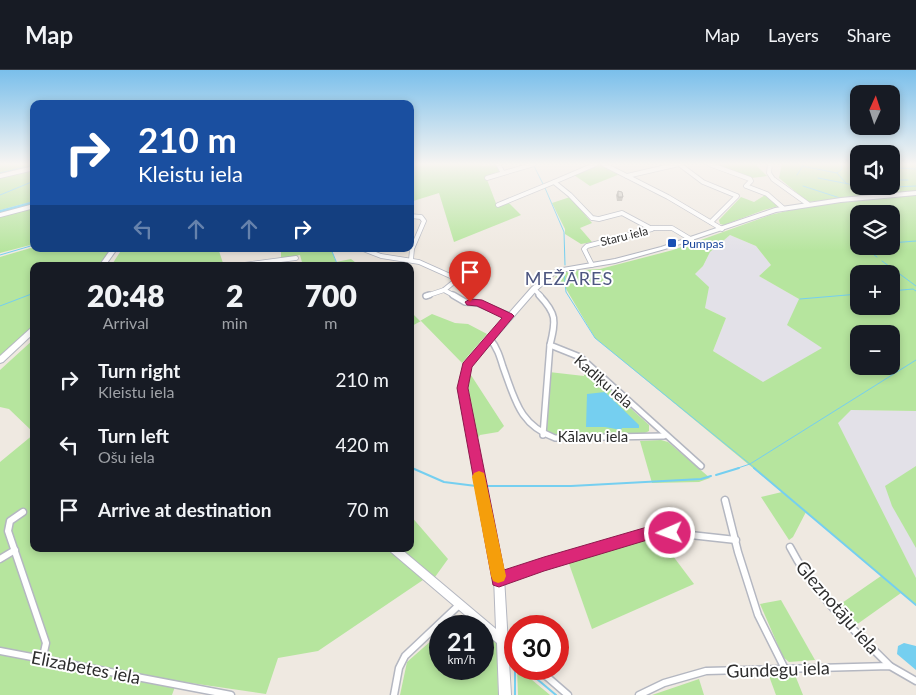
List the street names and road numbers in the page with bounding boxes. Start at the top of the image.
street label: Staru iela [599,223,649,249]
street label: Kadiķu iela [571,351,637,411]
street label: Kālavu iela [558,427,628,445]
street label: Gleznotāju iela [792,556,884,658]
street label: Elizabetes iela [30,646,142,688]
street label: Gundegu iela [726,656,830,682]

